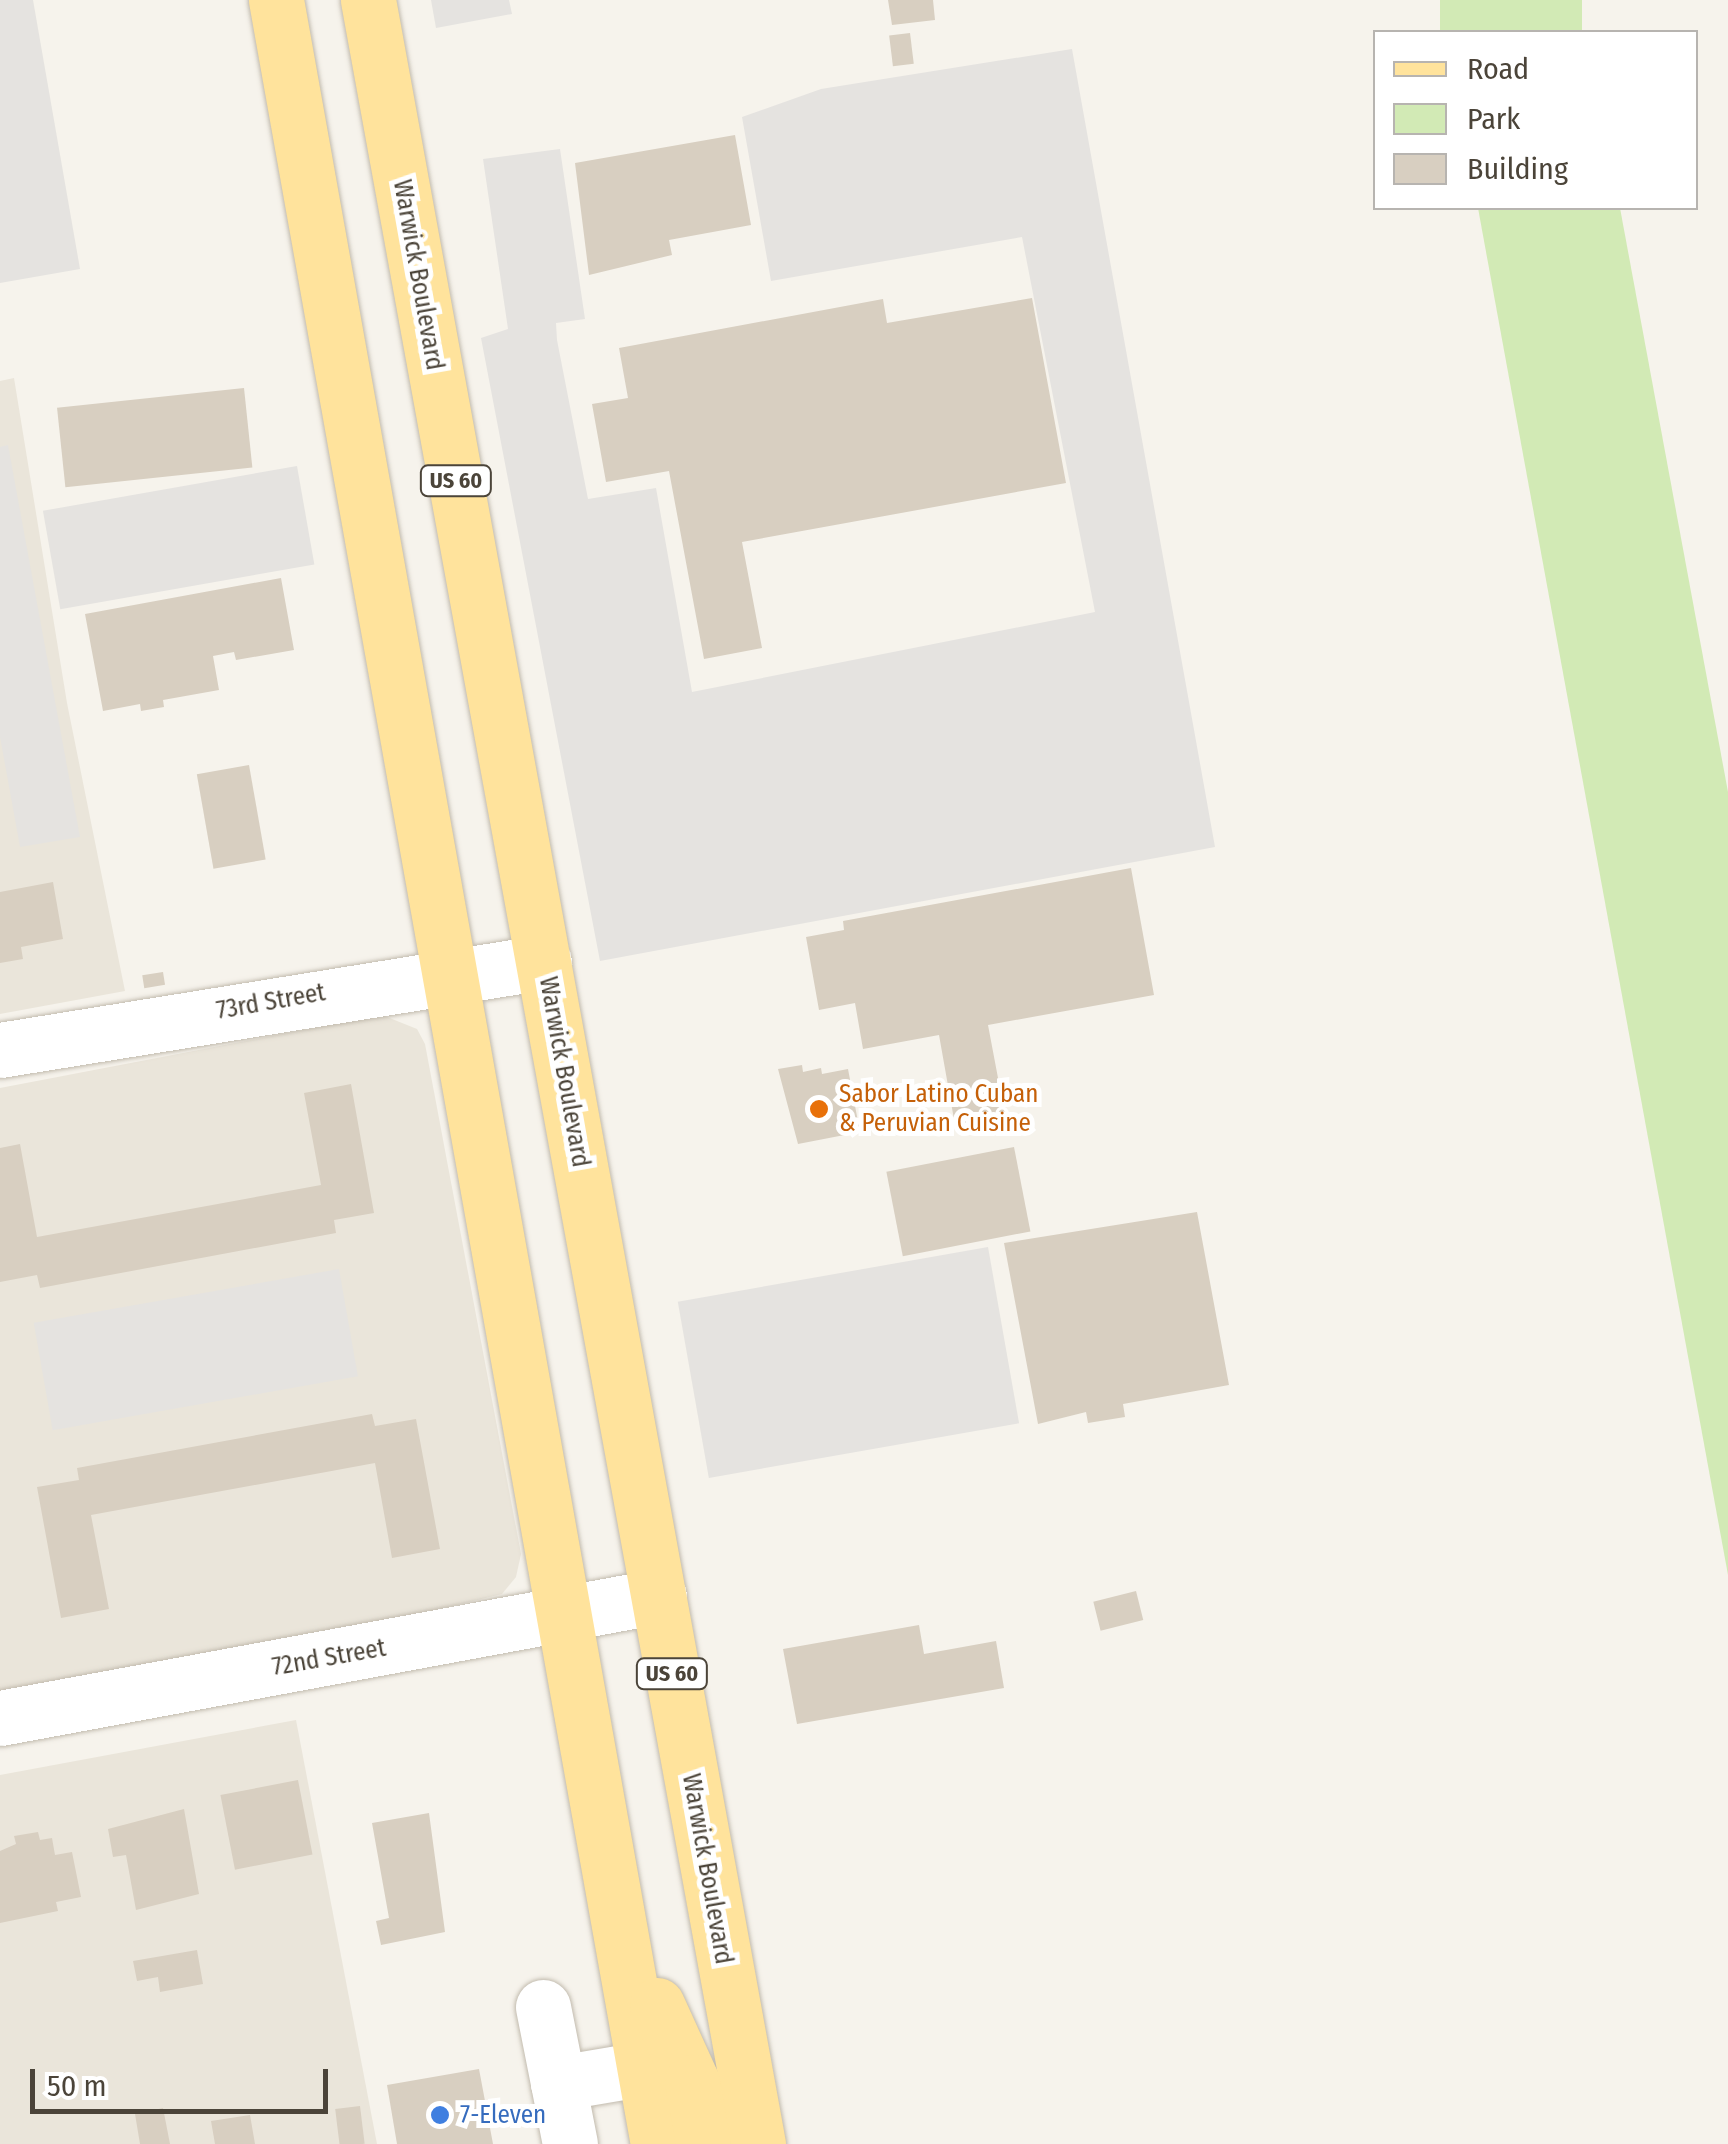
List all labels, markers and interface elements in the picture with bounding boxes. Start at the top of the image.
legend [1373,30,1698,210]
text: Road [1467,51,1529,87]
text: Park [1467,101,1520,137]
text: Building [1467,151,1568,187]
street label: Warwick Boulevard [386,177,450,373]
road number: US 60 [418,464,494,498]
street label: Warwick Boulevard [532,974,596,1170]
street label: 73rd Street [214,978,328,1026]
place label: Sabor Latino Cuban & Peruvian Cuisine [839,1080,1038,1139]
marker: Sabor Latino Cuban & Peruvian Cuisine [808,1098,830,1120]
street label: 72nd Street [270,1633,388,1683]
road number: US 60 [634,1657,710,1691]
street label: Warwick Boulevard [675,1771,739,1967]
scale bar [35,2049,332,2111]
text: 50 m [47,2068,107,2104]
place label: 7-Eleven [460,2100,546,2130]
marker: 7-Eleven [429,2104,451,2126]

